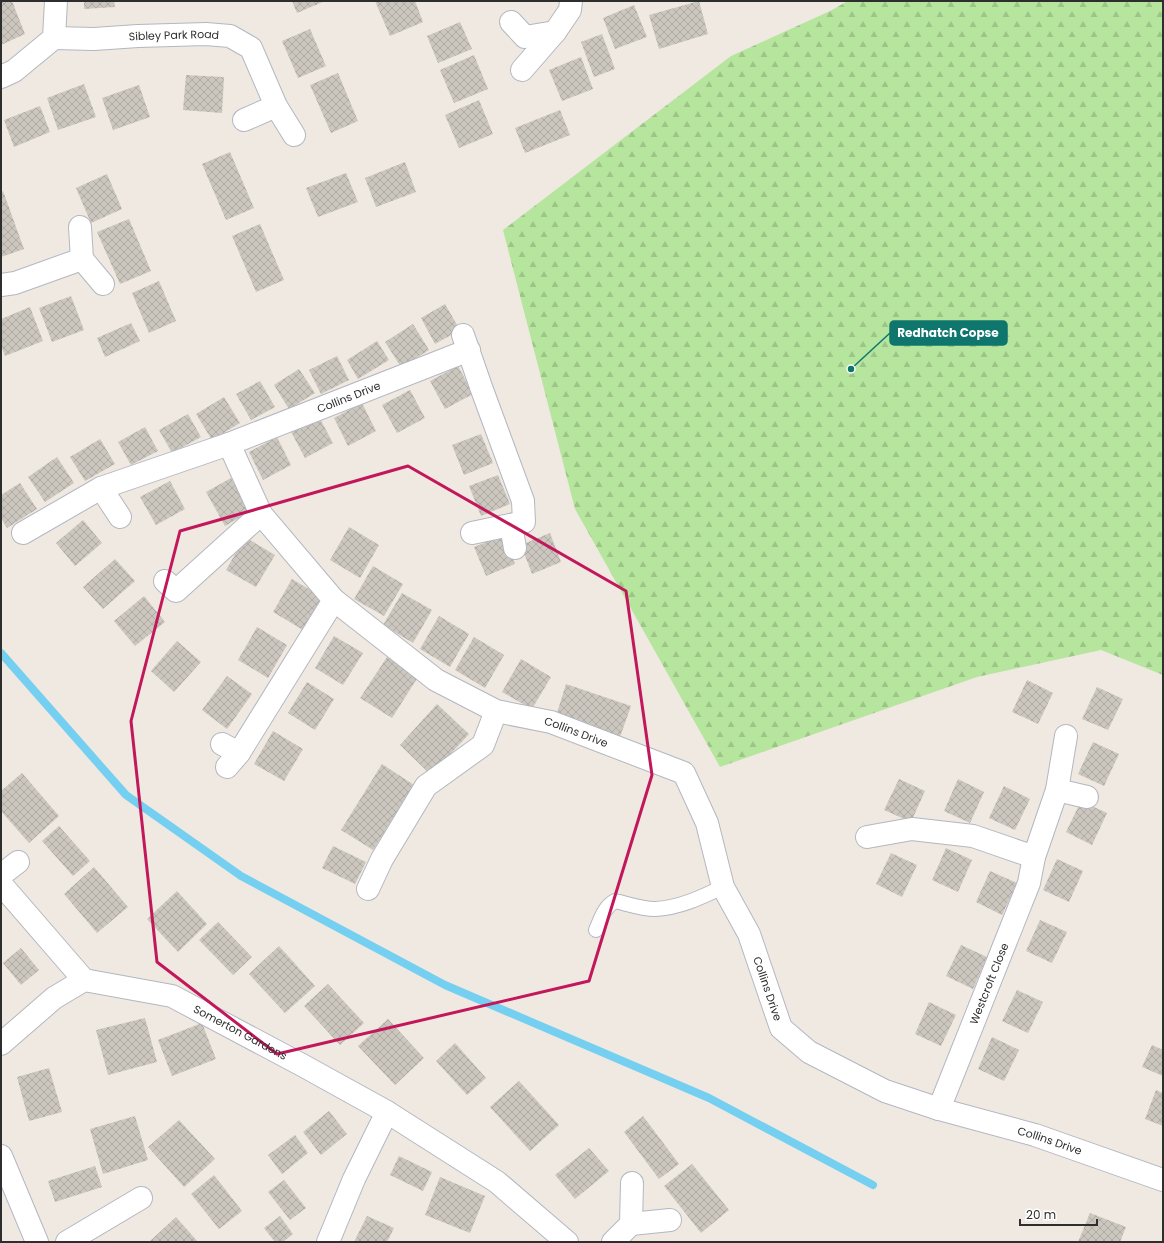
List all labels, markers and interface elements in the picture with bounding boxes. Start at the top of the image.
street label: Sibley Park Road [128,26,220,45]
callout: Redhatch Copse [890,321,1007,345]
text: Redhatch Copse [897,324,999,341]
street label: Collins Drive [315,377,383,417]
street label: Collins Drive [543,713,611,751]
street label: Westcroft Close [965,940,1012,1027]
street label: Collins Drive [749,954,786,1023]
street label: Somerton Gardens [191,1001,290,1064]
street label: Collins Drive [1016,1123,1084,1159]
scale bar [1020,1201,1097,1227]
text: 20 m [1026,1206,1056,1223]

